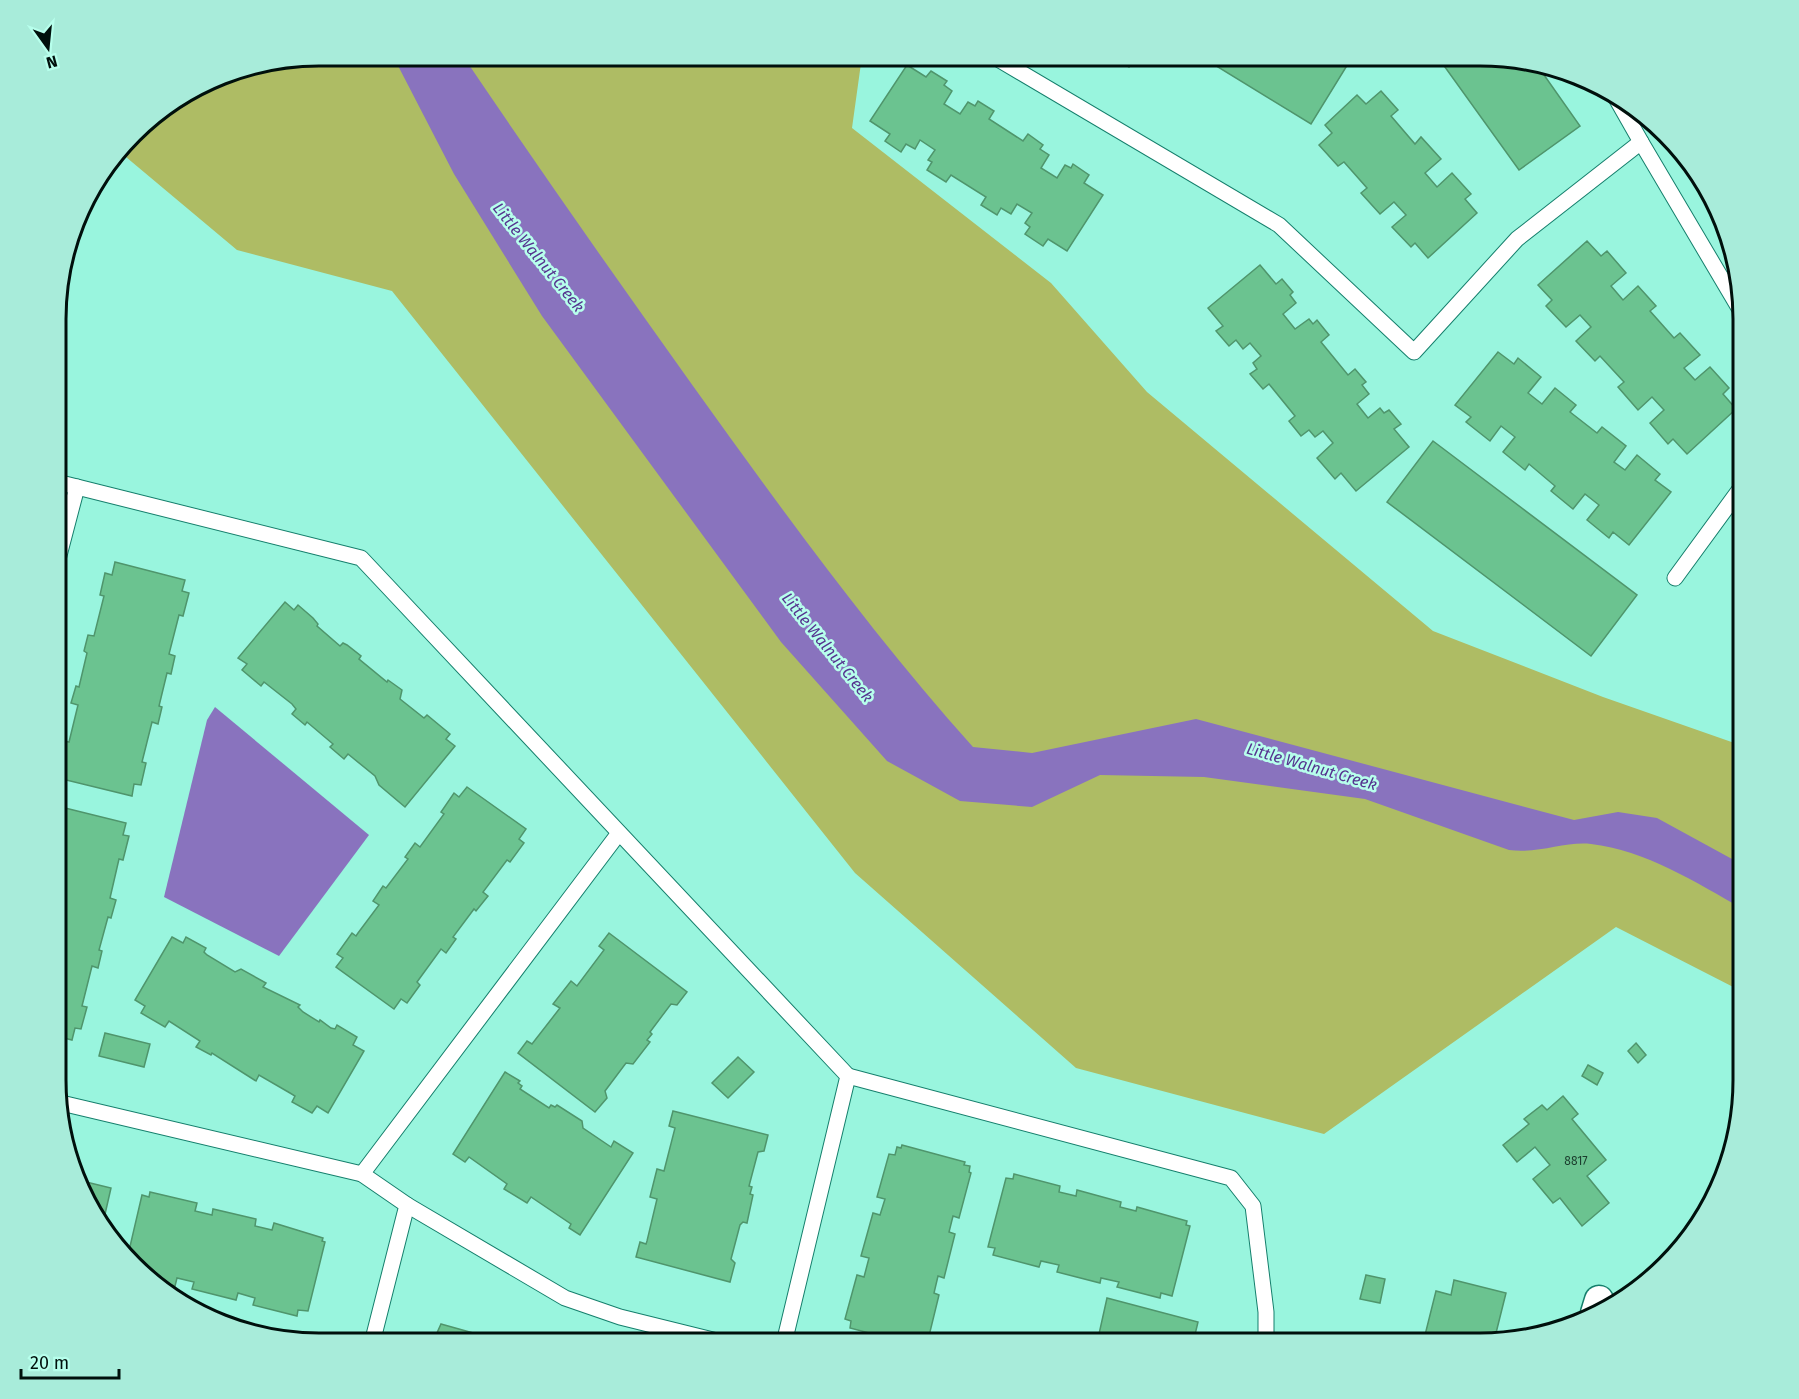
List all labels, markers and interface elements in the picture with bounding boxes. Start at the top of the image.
north arrow [18,18,78,78]
text: N [44,51,59,73]
water label: Little Walnut Creek [489,199,589,316]
water label: Little Walnut Creek [778,589,878,706]
water label: Little Walnut Creek [1244,739,1380,794]
house number: 8817 [1564,1154,1588,1168]
scale bar [21,1342,118,1380]
text: 20 m [30,1352,69,1374]

